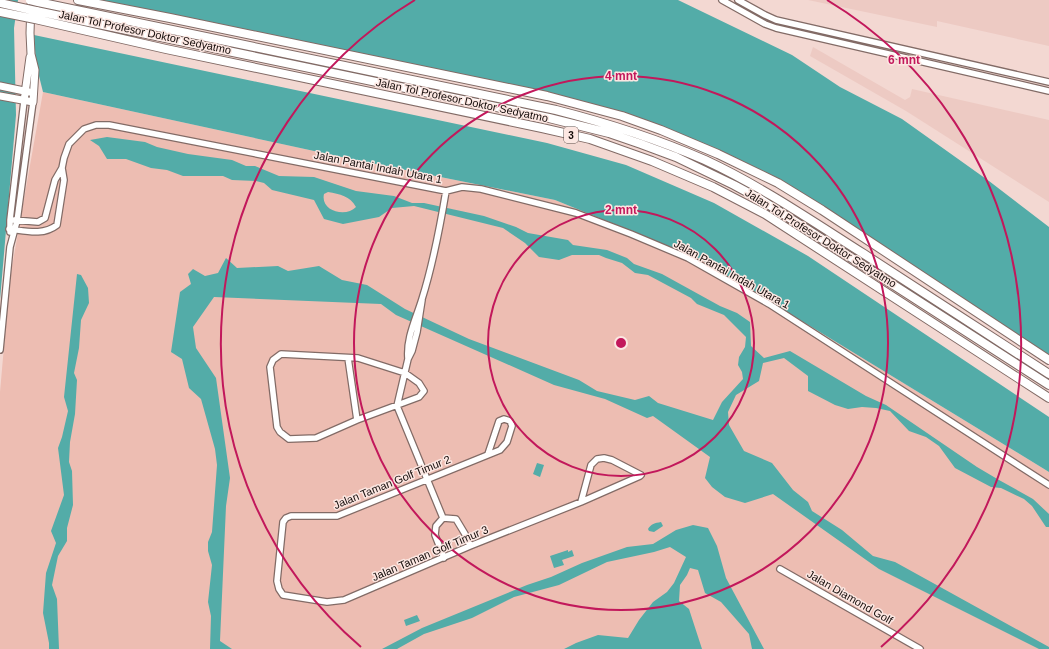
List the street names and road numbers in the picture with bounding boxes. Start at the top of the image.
street label: Jalan Tol Profesor Doktor Sedyatmo [58,8,232,56]
street label: Jalan Tol Profesor Doktor Sedyatmo [375,76,549,124]
road number: 3 [564,127,578,143]
street label: Jalan Pantai Indah Utara 1 [313,149,443,185]
street label: Jalan Tol Profesor Doktor Sedyatmo [743,186,899,290]
street label: Jalan Pantai Indah Utara 1 [672,237,792,311]
street label: Jalan Taman Golf Timur 2 [332,453,452,511]
street label: Jalan Taman Golf Timur 3 [370,523,490,583]
street label: Jalan Diamond Golf [805,568,896,627]

